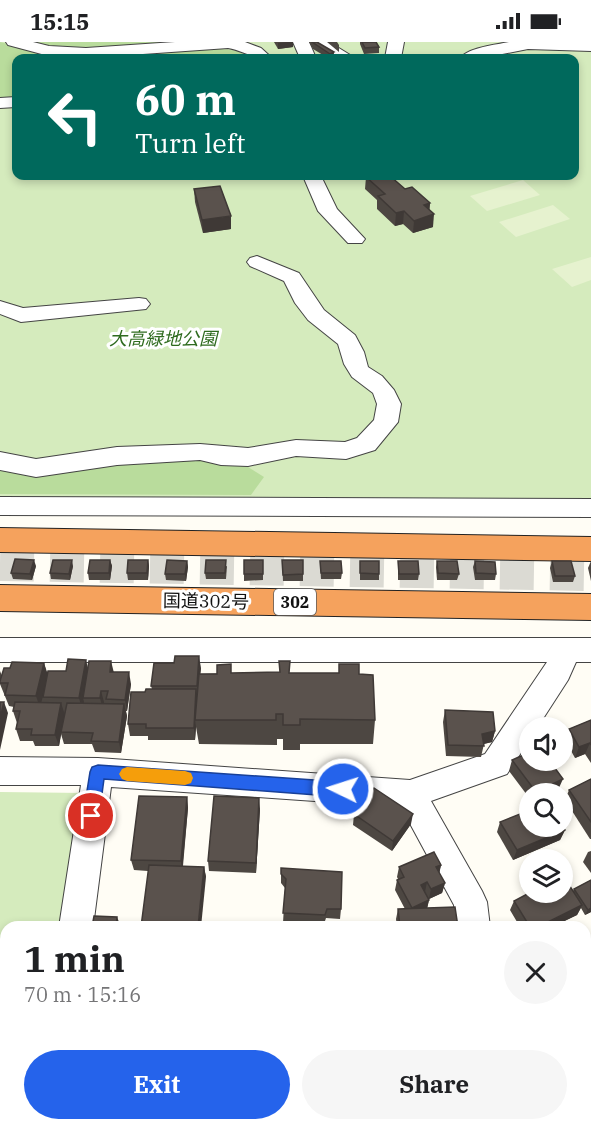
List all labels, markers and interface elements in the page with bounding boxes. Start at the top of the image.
text: 15:15 [30,7,89,36]
text: 60 m [135,72,236,127]
icon: left [36,78,114,156]
text: Turn left [135,125,246,160]
park label: 大高緑地公園 [109,327,220,350]
street label: 国道302号 [163,589,249,613]
road number: 302 [274,589,316,615]
map controls [519,717,573,903]
button: sound [519,717,573,771]
position arrow [311,757,375,821]
button: search [519,783,573,837]
pin [65,790,116,841]
icon: arrive [74,799,107,832]
button: layers [519,849,573,903]
text: 1 min [24,935,125,982]
button: close [504,941,567,1004]
text: 70 m · 15:16 [24,981,141,1008]
button: Exit [24,1050,290,1119]
button: Share [302,1050,567,1119]

